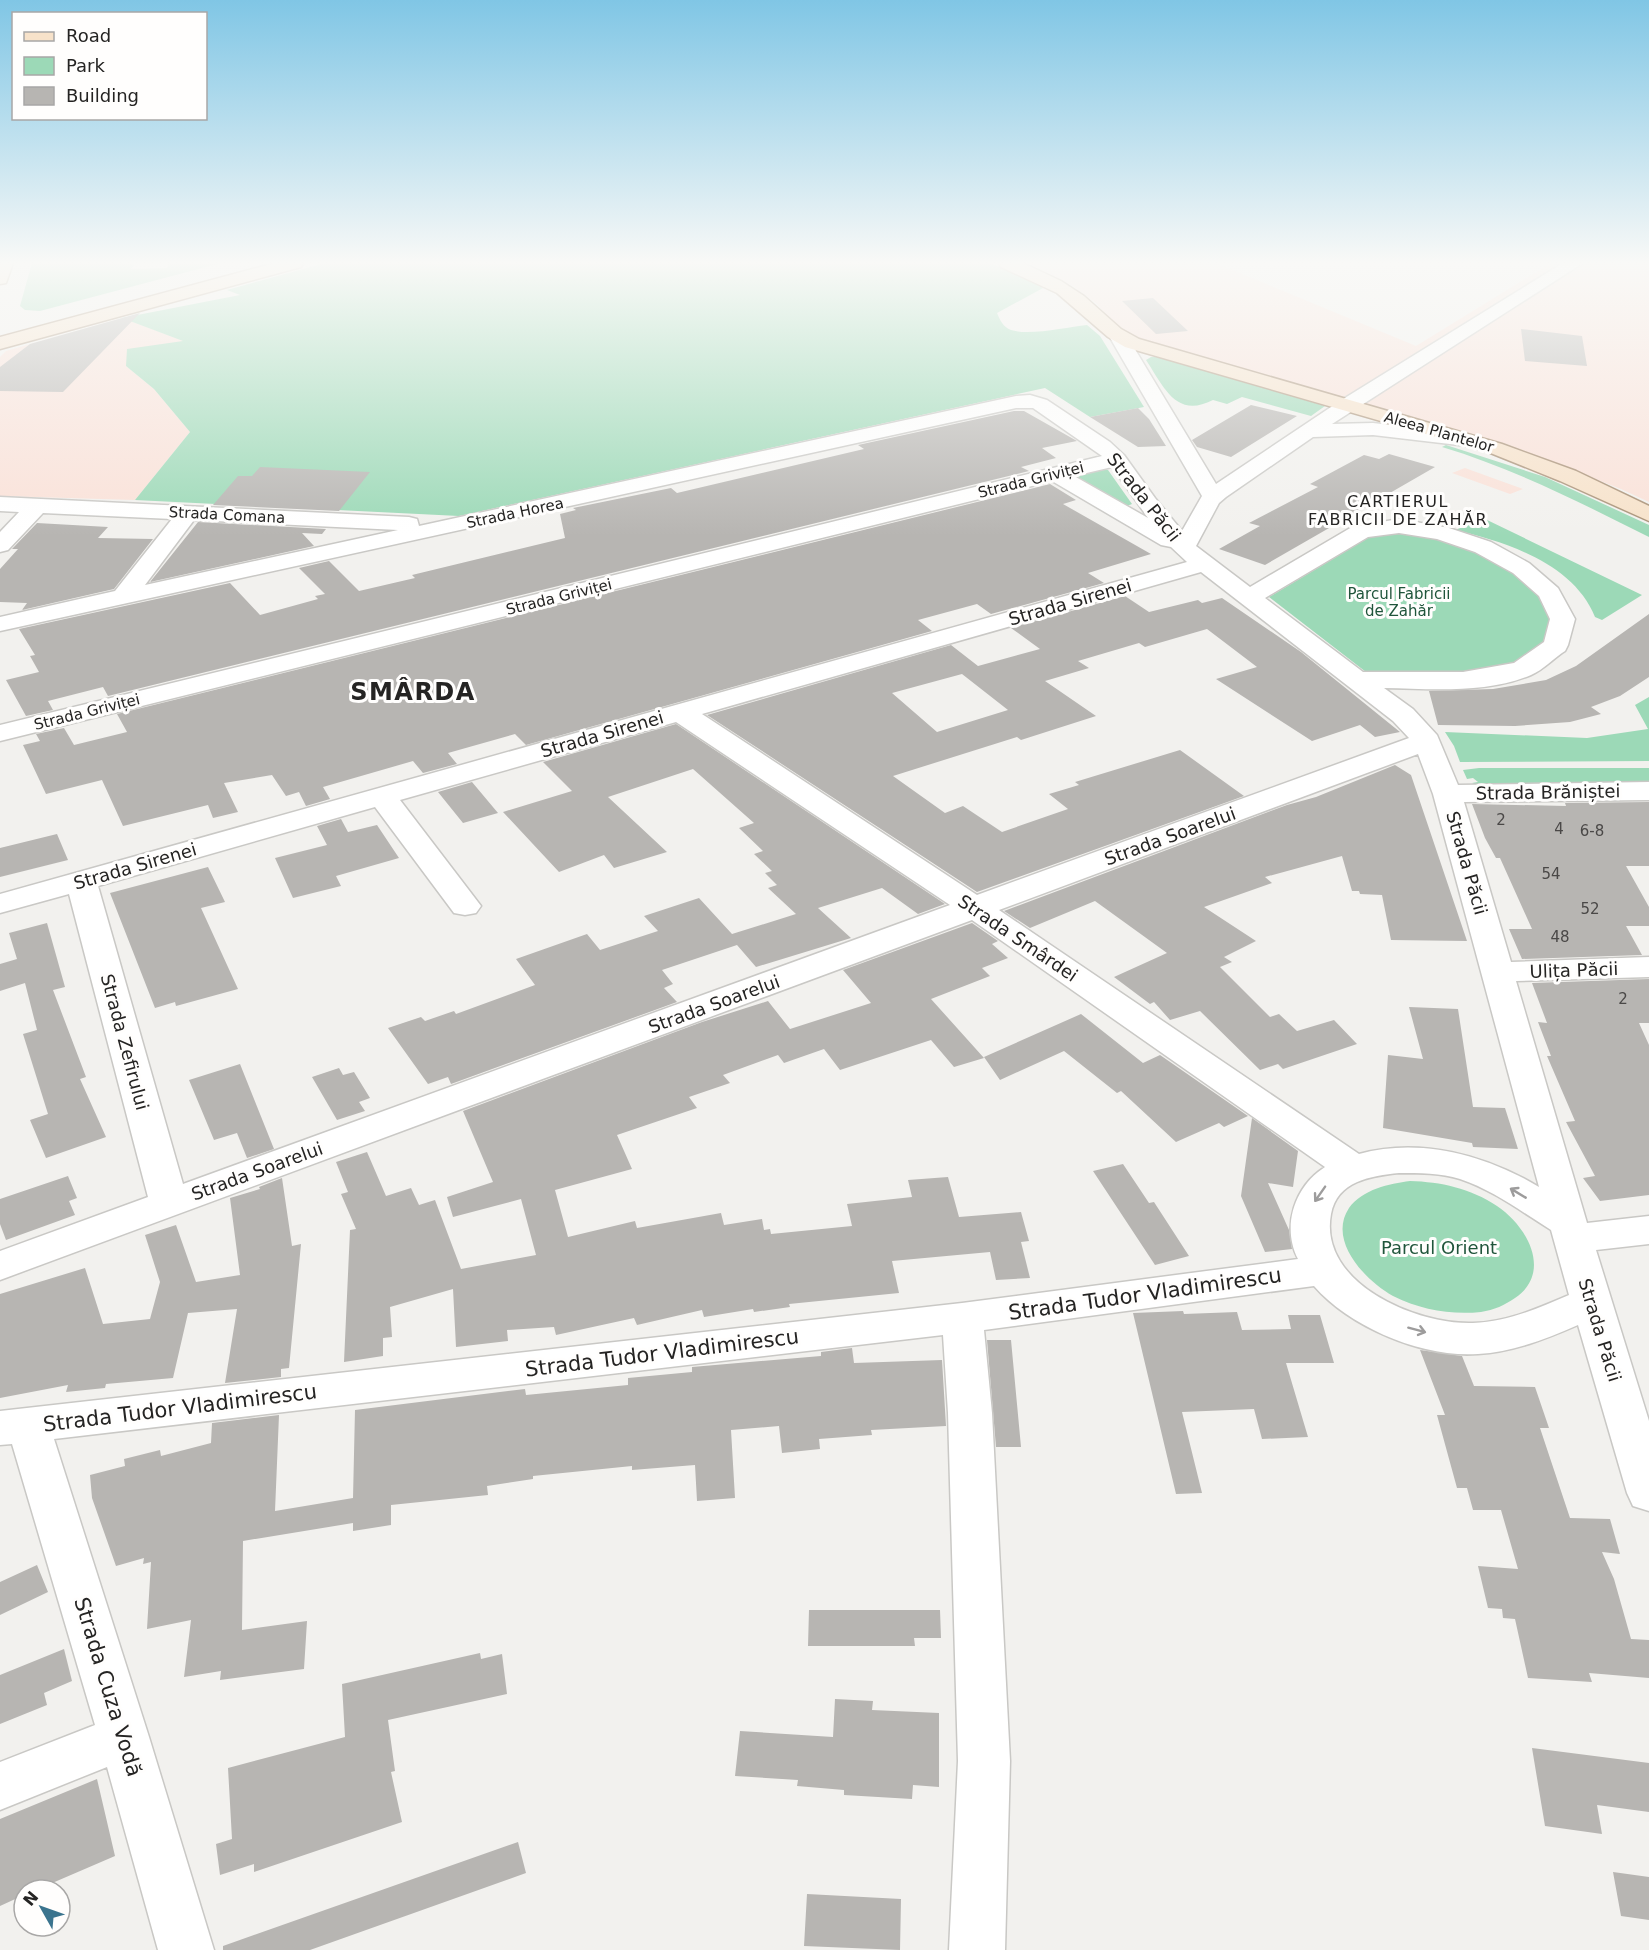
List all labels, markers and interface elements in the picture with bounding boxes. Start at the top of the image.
legend [12,12,207,120]
text: Road [66,25,111,46]
text: Park [66,55,105,76]
text: Building [66,85,139,106]
street label: Aleea Plantelor [1382,408,1497,457]
street label: Strada Păcii [1103,448,1185,546]
street label: Strada Griviței [976,458,1086,502]
district label: CARTIERUL FABRICII DE ZAHĂR [1308,492,1488,529]
street label: Strada Horea [465,494,565,532]
street label: Strada Comana [168,503,286,527]
street label: Strada Sirenei [1006,574,1134,630]
street label: Strada Griviței [504,575,614,619]
park label: Parcul Fabricii de Zahăr [1348,585,1450,620]
district label: SMÂRDA [350,677,476,706]
street label: Strada Griviței [32,690,142,734]
street label: Strada Sirenei [538,706,666,762]
street label: Strada Brăniștei [1475,780,1621,804]
street label: Strada Soarelui [1102,803,1238,869]
street label: Strada Păcii [1442,809,1492,917]
house number: 2 [1496,811,1506,829]
house number: 4 [1554,820,1564,838]
house number: 6-8 [1580,822,1604,840]
street label: Strada Sirenei [71,838,199,894]
house number: 54 [1541,865,1561,883]
street label: Strada Smârdei [954,890,1082,986]
house number: 52 [1580,900,1600,918]
house number: 48 [1550,928,1570,946]
street label: Ulița Păcii [1529,958,1619,982]
street label: Strada Soarelui [646,971,782,1037]
street label: Strada Zefirului [97,972,153,1112]
house number: 2 [1618,990,1628,1008]
street label: Strada Soarelui [189,1138,325,1204]
one-way arrow [1314,1185,1326,1202]
one-way arrow [1510,1187,1527,1199]
park label: Parcul Orient [1381,1237,1497,1258]
street label: Strada Tudor Vladimirescu [1007,1263,1283,1325]
street label: Strada Păcii [1574,1276,1626,1384]
street label: Strada Tudor Vladimirescu [524,1324,800,1382]
one-way arrow [1407,1325,1426,1337]
street label: Strada Tudor Vladimirescu [42,1379,318,1437]
street label: Strada Cuza Vodă [69,1594,147,1780]
north arrow [12,1878,72,1938]
text: N [19,1887,42,1910]

